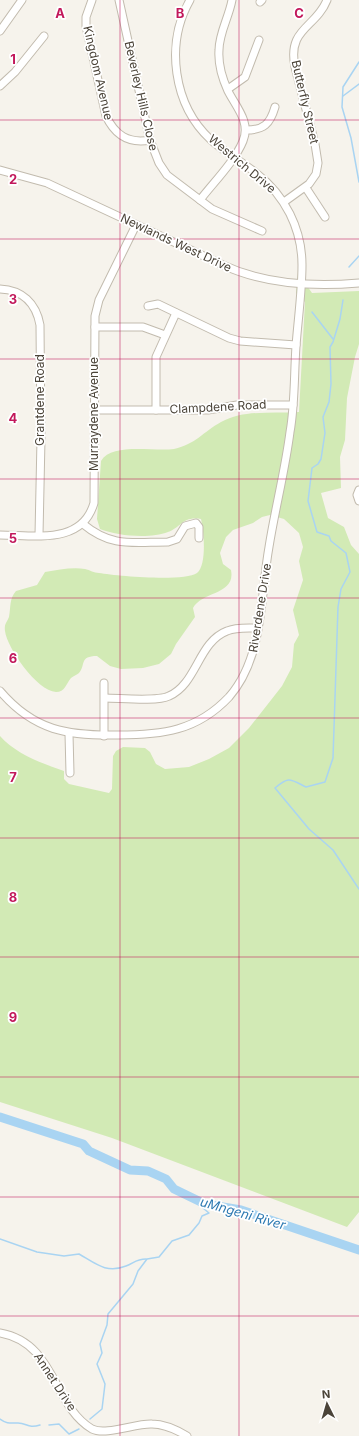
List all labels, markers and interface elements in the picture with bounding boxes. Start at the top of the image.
text: A [55,5,65,21]
text: B [176,5,185,21]
text: C [294,5,304,21]
street label: Kingdom Avenue [80,24,117,121]
street label: Beverley Hills Close [122,40,161,152]
text: 1 [10,51,16,67]
street label: Butterfly Street [289,59,322,145]
street label: Westrich Drive [206,131,279,196]
text: 2 [9,171,17,187]
street label: Newlands West Drive [118,210,234,275]
text: 3 [9,291,17,307]
street label: Grantdene Road [32,354,47,446]
street label: Murraydene Avenue [86,357,101,471]
street label: Clampdene Road [169,396,267,417]
text: 4 [9,410,18,426]
text: 5 [9,530,17,546]
street label: Riverdene Drive [245,562,274,654]
text: 6 [9,650,17,666]
text: 7 [9,769,17,785]
text: 8 [9,889,17,905]
text: 9 [9,1009,17,1025]
water label: uMngeni River [198,1193,289,1233]
street label: Annet Drive [31,1350,80,1414]
north arrow [307,1384,347,1424]
text: N [321,1387,331,1401]

